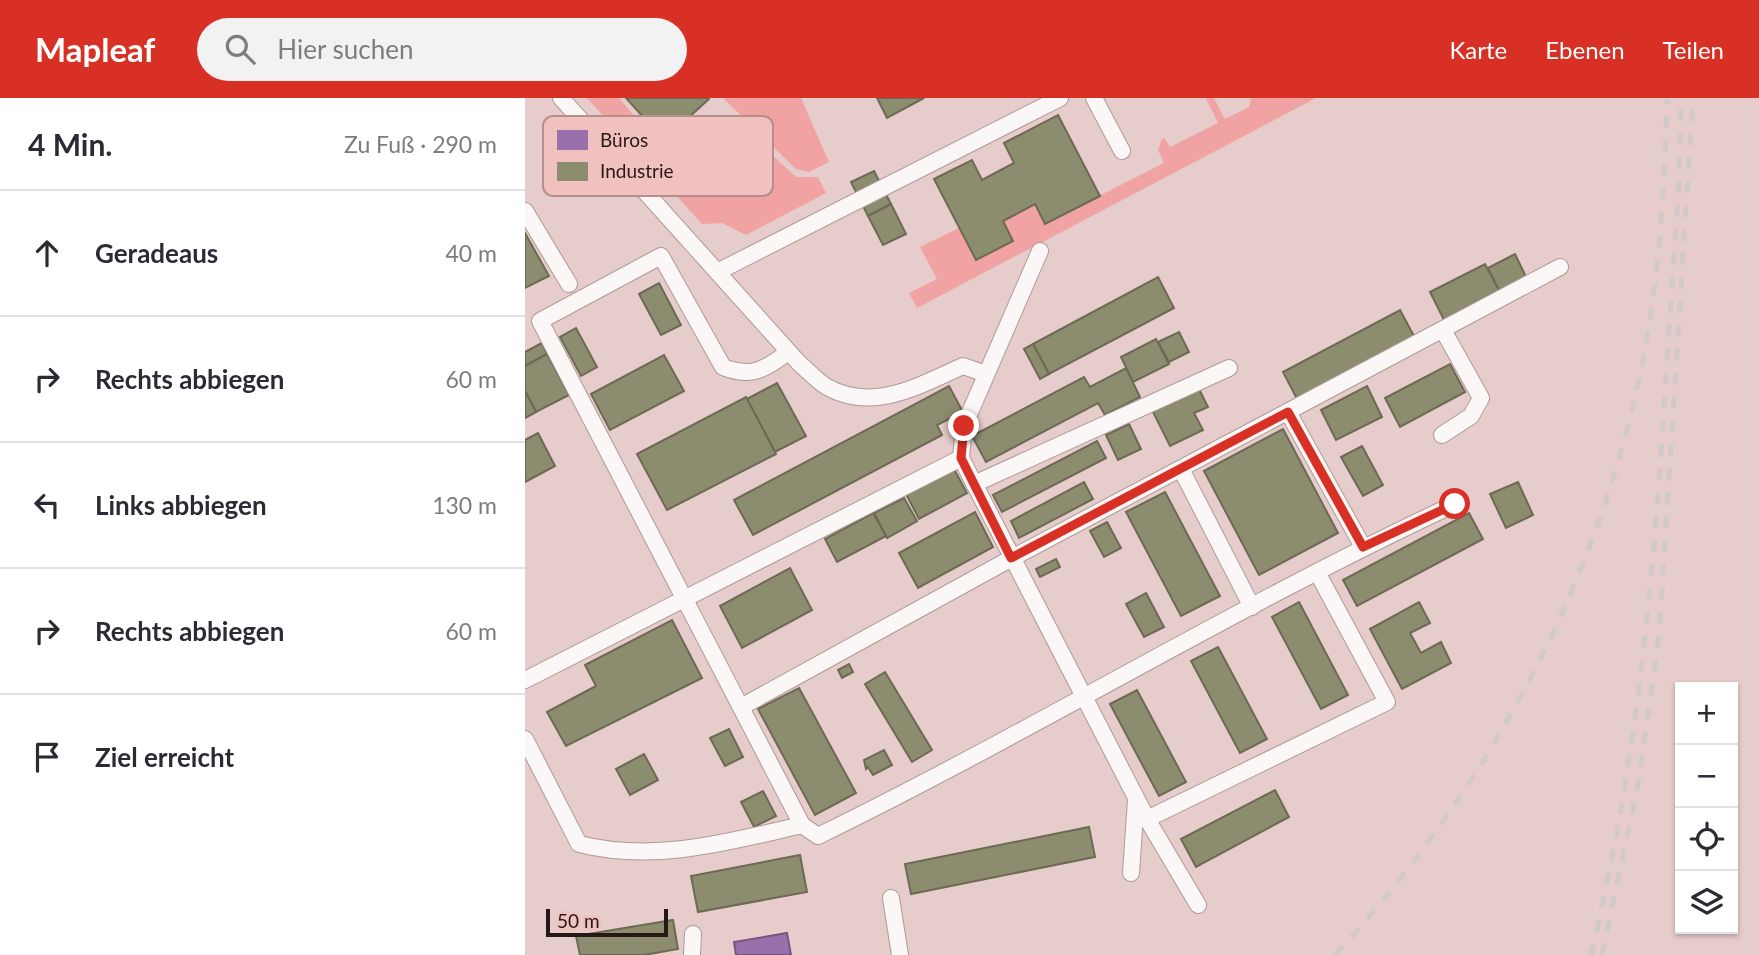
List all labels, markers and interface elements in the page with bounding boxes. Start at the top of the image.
search box [197,18,687,81]
text: Mapleaf [35,29,155,69]
icon: search [221,30,259,68]
text: Hier suchen [277,33,413,65]
text: Karte [1450,35,1507,64]
text: Ebenen [1545,35,1625,64]
text: Teilen [1663,35,1724,64]
legend [543,116,773,196]
text: 4 Min. [28,126,113,162]
text: Büros [600,128,648,151]
text: Zu Fuß · 290 m [344,130,497,158]
text: Industrie [600,159,674,182]
icon: ahead [28,234,66,272]
text: Geradeaus [95,237,218,269]
text: 40 m [446,239,497,267]
icon: right [28,360,66,398]
text: Rechts abbiegen [95,363,284,395]
text: 60 m [446,365,497,393]
route end [948,410,979,441]
icon: left [28,486,66,524]
route start [1439,488,1470,519]
text: Links abbiegen [95,489,267,521]
text: 130 m [432,491,497,519]
icon: right [28,612,66,650]
text: Rechts abbiegen [95,615,284,647]
text: 60 m [446,617,497,645]
map controls [1675,682,1738,934]
button: + [1675,682,1738,745]
icon: arrive [28,738,66,776]
text: Ziel erreicht [95,741,234,773]
button: − [1675,745,1738,808]
button: locate [1675,808,1738,871]
button: layers [1675,871,1738,934]
scale bar [546,906,669,938]
text: 50 m [557,909,600,932]

